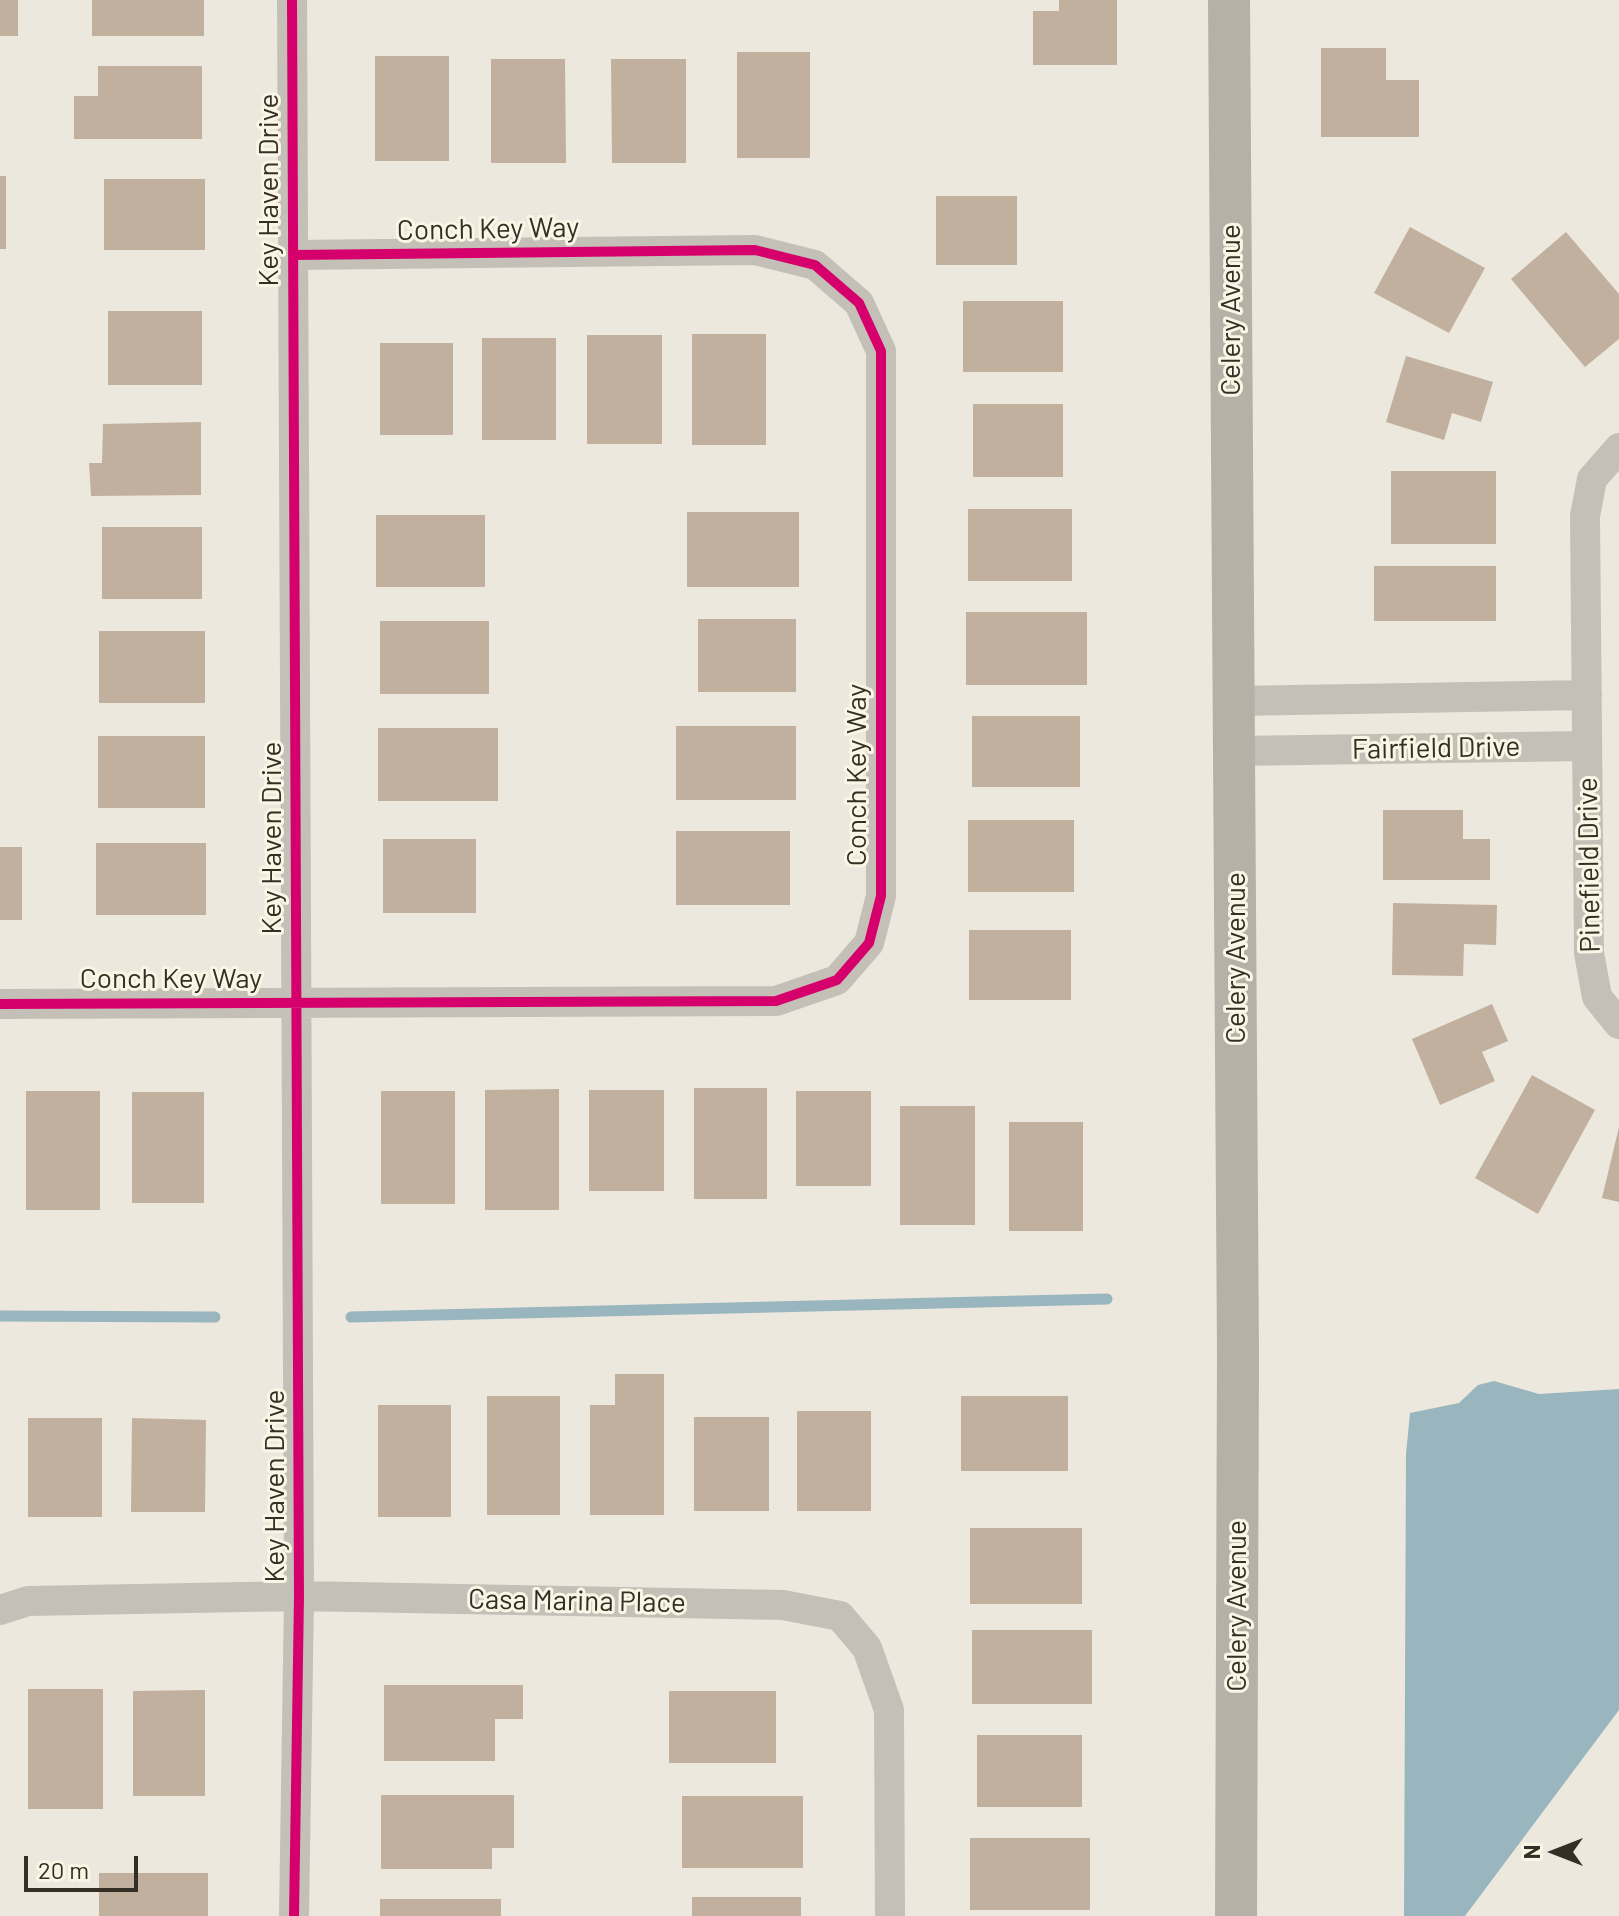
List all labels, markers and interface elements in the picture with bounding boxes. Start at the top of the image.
street label: Key Haven Drive [252,93,286,287]
street label: Conch Key Way [397,211,579,247]
street label: Celery Avenue [1214,224,1248,396]
street label: Conch Key Way [840,684,874,866]
street label: Fairfield Drive [1352,730,1520,766]
street label: Key Haven Drive [255,741,289,935]
street label: Pinefield Drive [1571,777,1607,953]
street label: Celery Avenue [1219,872,1253,1044]
street label: Conch Key Way [80,962,262,996]
street label: Key Haven Drive [258,1389,292,1583]
street label: Celery Avenue [1220,1520,1254,1692]
street label: Casa Marina Place [468,1582,686,1620]
north arrow [1515,1812,1595,1892]
scale bar [28,1840,142,1890]
text: N [1518,1845,1544,1859]
text: 20 m [38,1855,89,1884]

